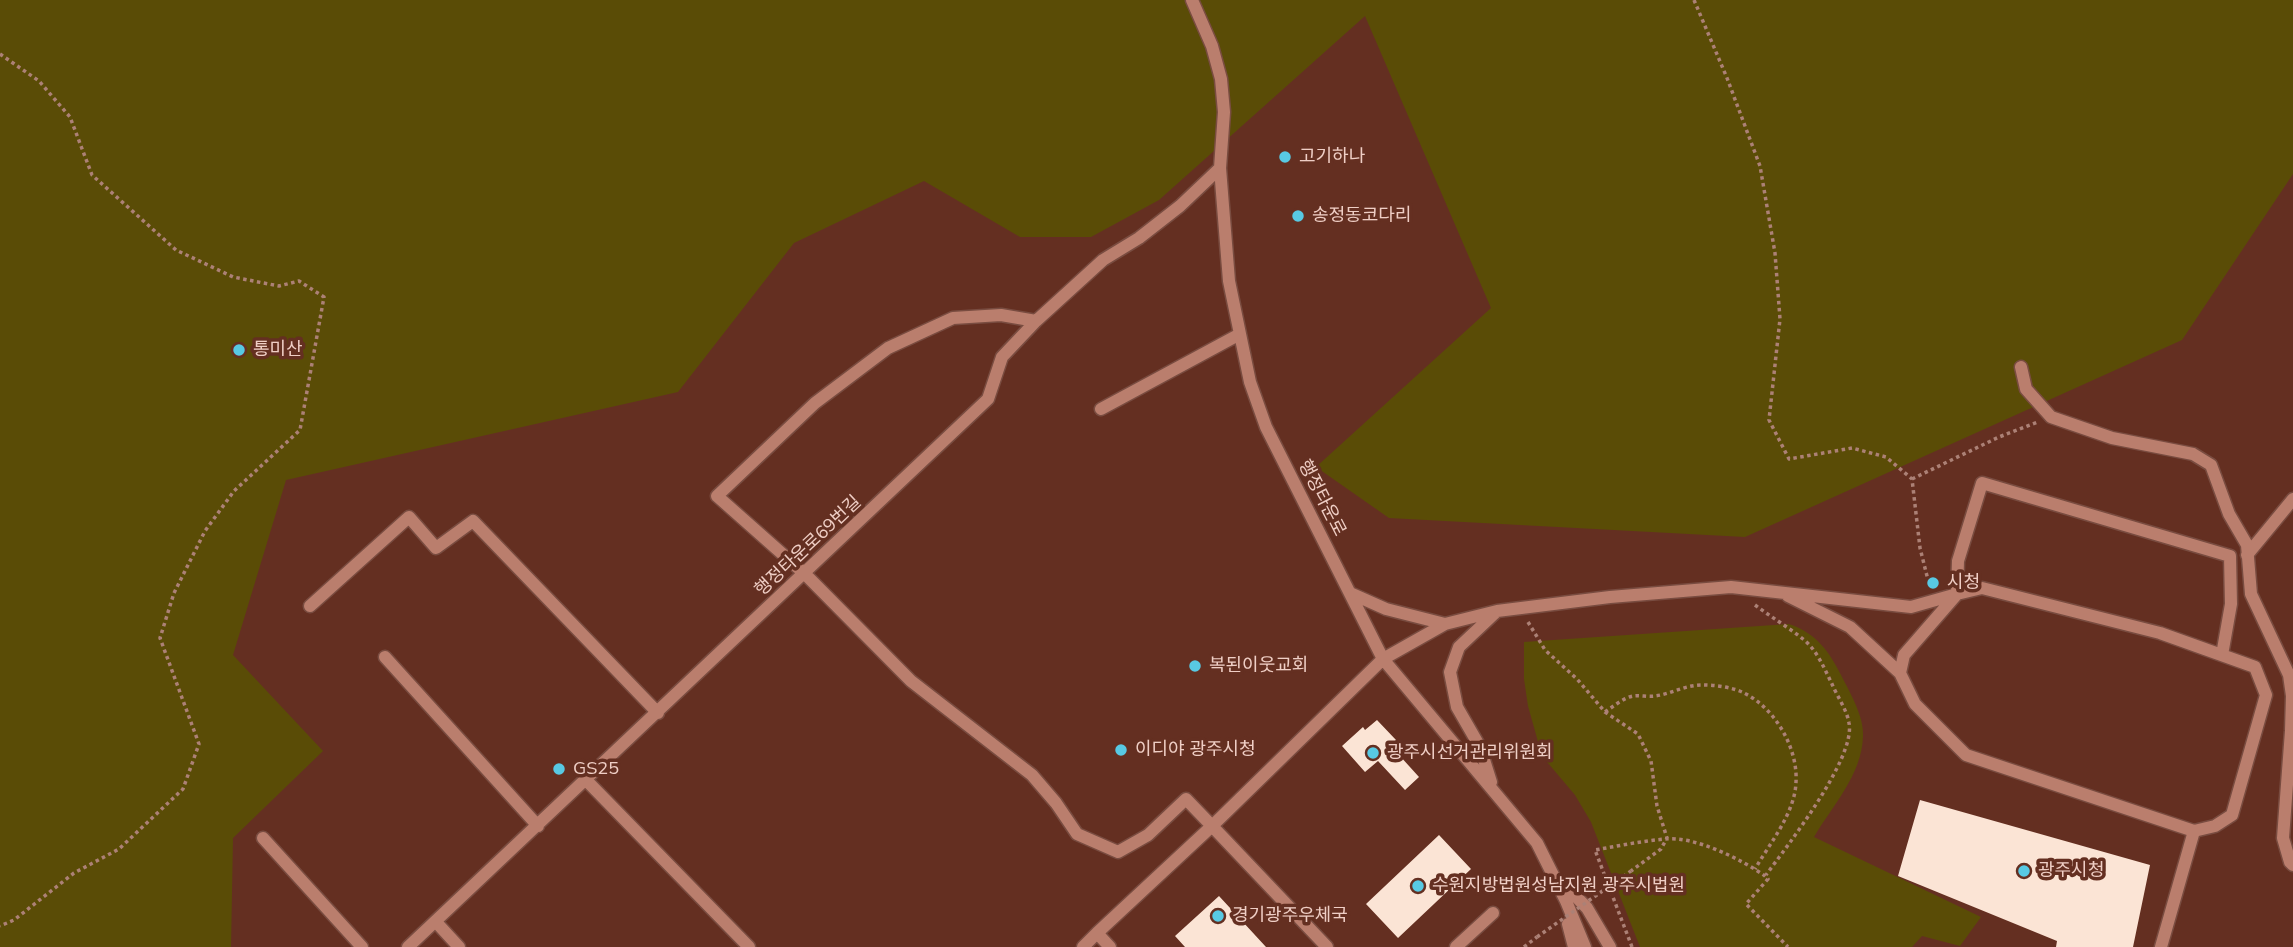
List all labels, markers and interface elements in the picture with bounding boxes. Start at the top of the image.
place label: 고기하나 [1299,146,1365,168]
marker: 고기하나 [1277,149,1293,165]
place label: 송정동코다리 [1312,205,1411,227]
marker: 송정동코다리 [1290,208,1306,224]
place label: 통미산 [253,339,303,361]
marker: 통미산 [231,342,247,358]
street label: 행정타운로 [1294,456,1350,540]
street label: 행정타운로69번길 [750,491,866,601]
place label: 시청 [1947,572,1980,594]
marker: 시청 [1925,575,1941,591]
place label: 복된이웃교회 [1209,655,1308,677]
marker: 복된이웃교회 [1187,658,1203,674]
place label: 이디야 광주시청 [1135,739,1256,761]
marker: 이디야 광주시청 [1113,742,1129,758]
place label: 광주시선거관리위원회 [1387,742,1553,764]
marker: 광주시선거관리위원회 [1365,745,1381,761]
place label: GS25 [573,758,619,780]
marker: GS25 [551,761,567,777]
place label: 광주시청 [2038,860,2104,882]
marker: 광주시청 [2016,863,2032,879]
place label: 수원지방법원성남지원 광주시법원 [1432,875,1685,897]
marker: 수원지방법원성남지원 광주시법원 [1410,878,1426,894]
place label: 경기광주우체국 [1232,905,1348,927]
marker: 경기광주우체국 [1210,908,1226,924]

